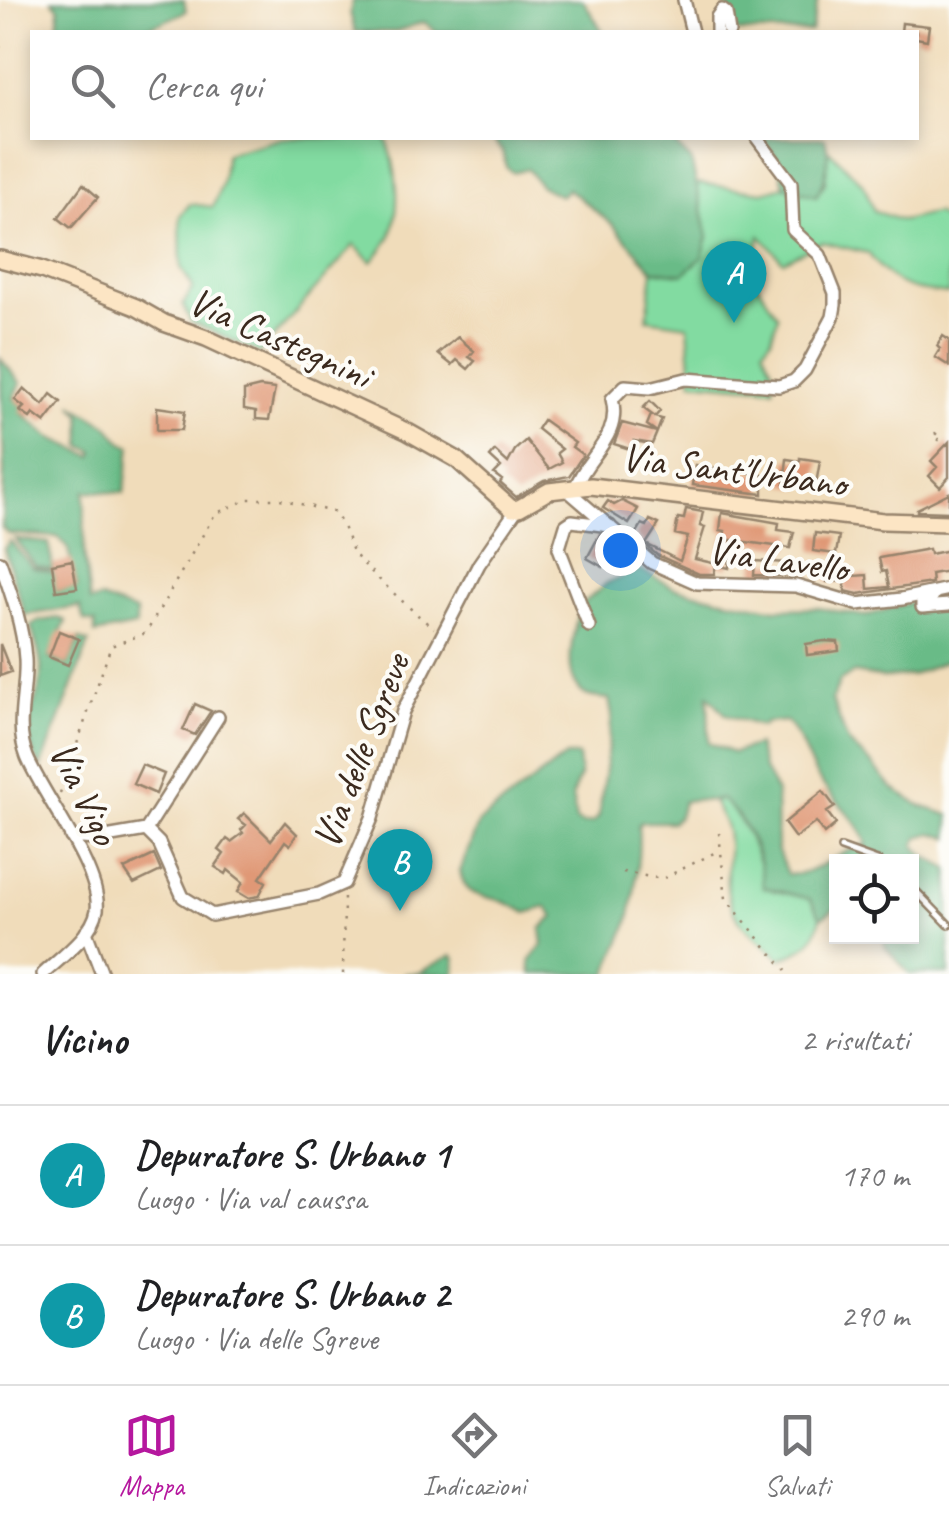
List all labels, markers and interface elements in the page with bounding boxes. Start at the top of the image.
search box [30,30,919,140]
icon: search [65,58,120,113]
text: Cerca qui [145,62,262,109]
pin: A [702,240,766,323]
street label: Via Castegnini [181,276,383,402]
street label: Via Sant'Urbano [619,431,853,509]
street label: Via Lavello [705,524,855,594]
your location [595,525,646,576]
street label: Via delle Sgreve [301,644,422,855]
street label: Via Vigo [38,733,131,854]
pin: B [368,828,432,911]
map controls [829,854,919,944]
button: locate [829,854,919,944]
text: Vicino [40,1013,127,1066]
text: 2 risultati [801,1019,909,1060]
text: Depuratore S. Urbano 1 [135,1131,450,1178]
text: A [64,1155,81,1196]
text: 170 m [840,1155,909,1196]
text: Luogo · Via val caussa [135,1178,366,1219]
text: Depuratore S. Urbano 2 [135,1271,450,1318]
text: B [64,1295,81,1336]
text: 290 m [840,1295,909,1336]
text: Luogo · Via delle Sgreve [135,1318,378,1359]
tab: Mappa [119,1408,184,1503]
tab: Indicazioni [423,1408,526,1503]
tab: Salvati [764,1408,830,1503]

